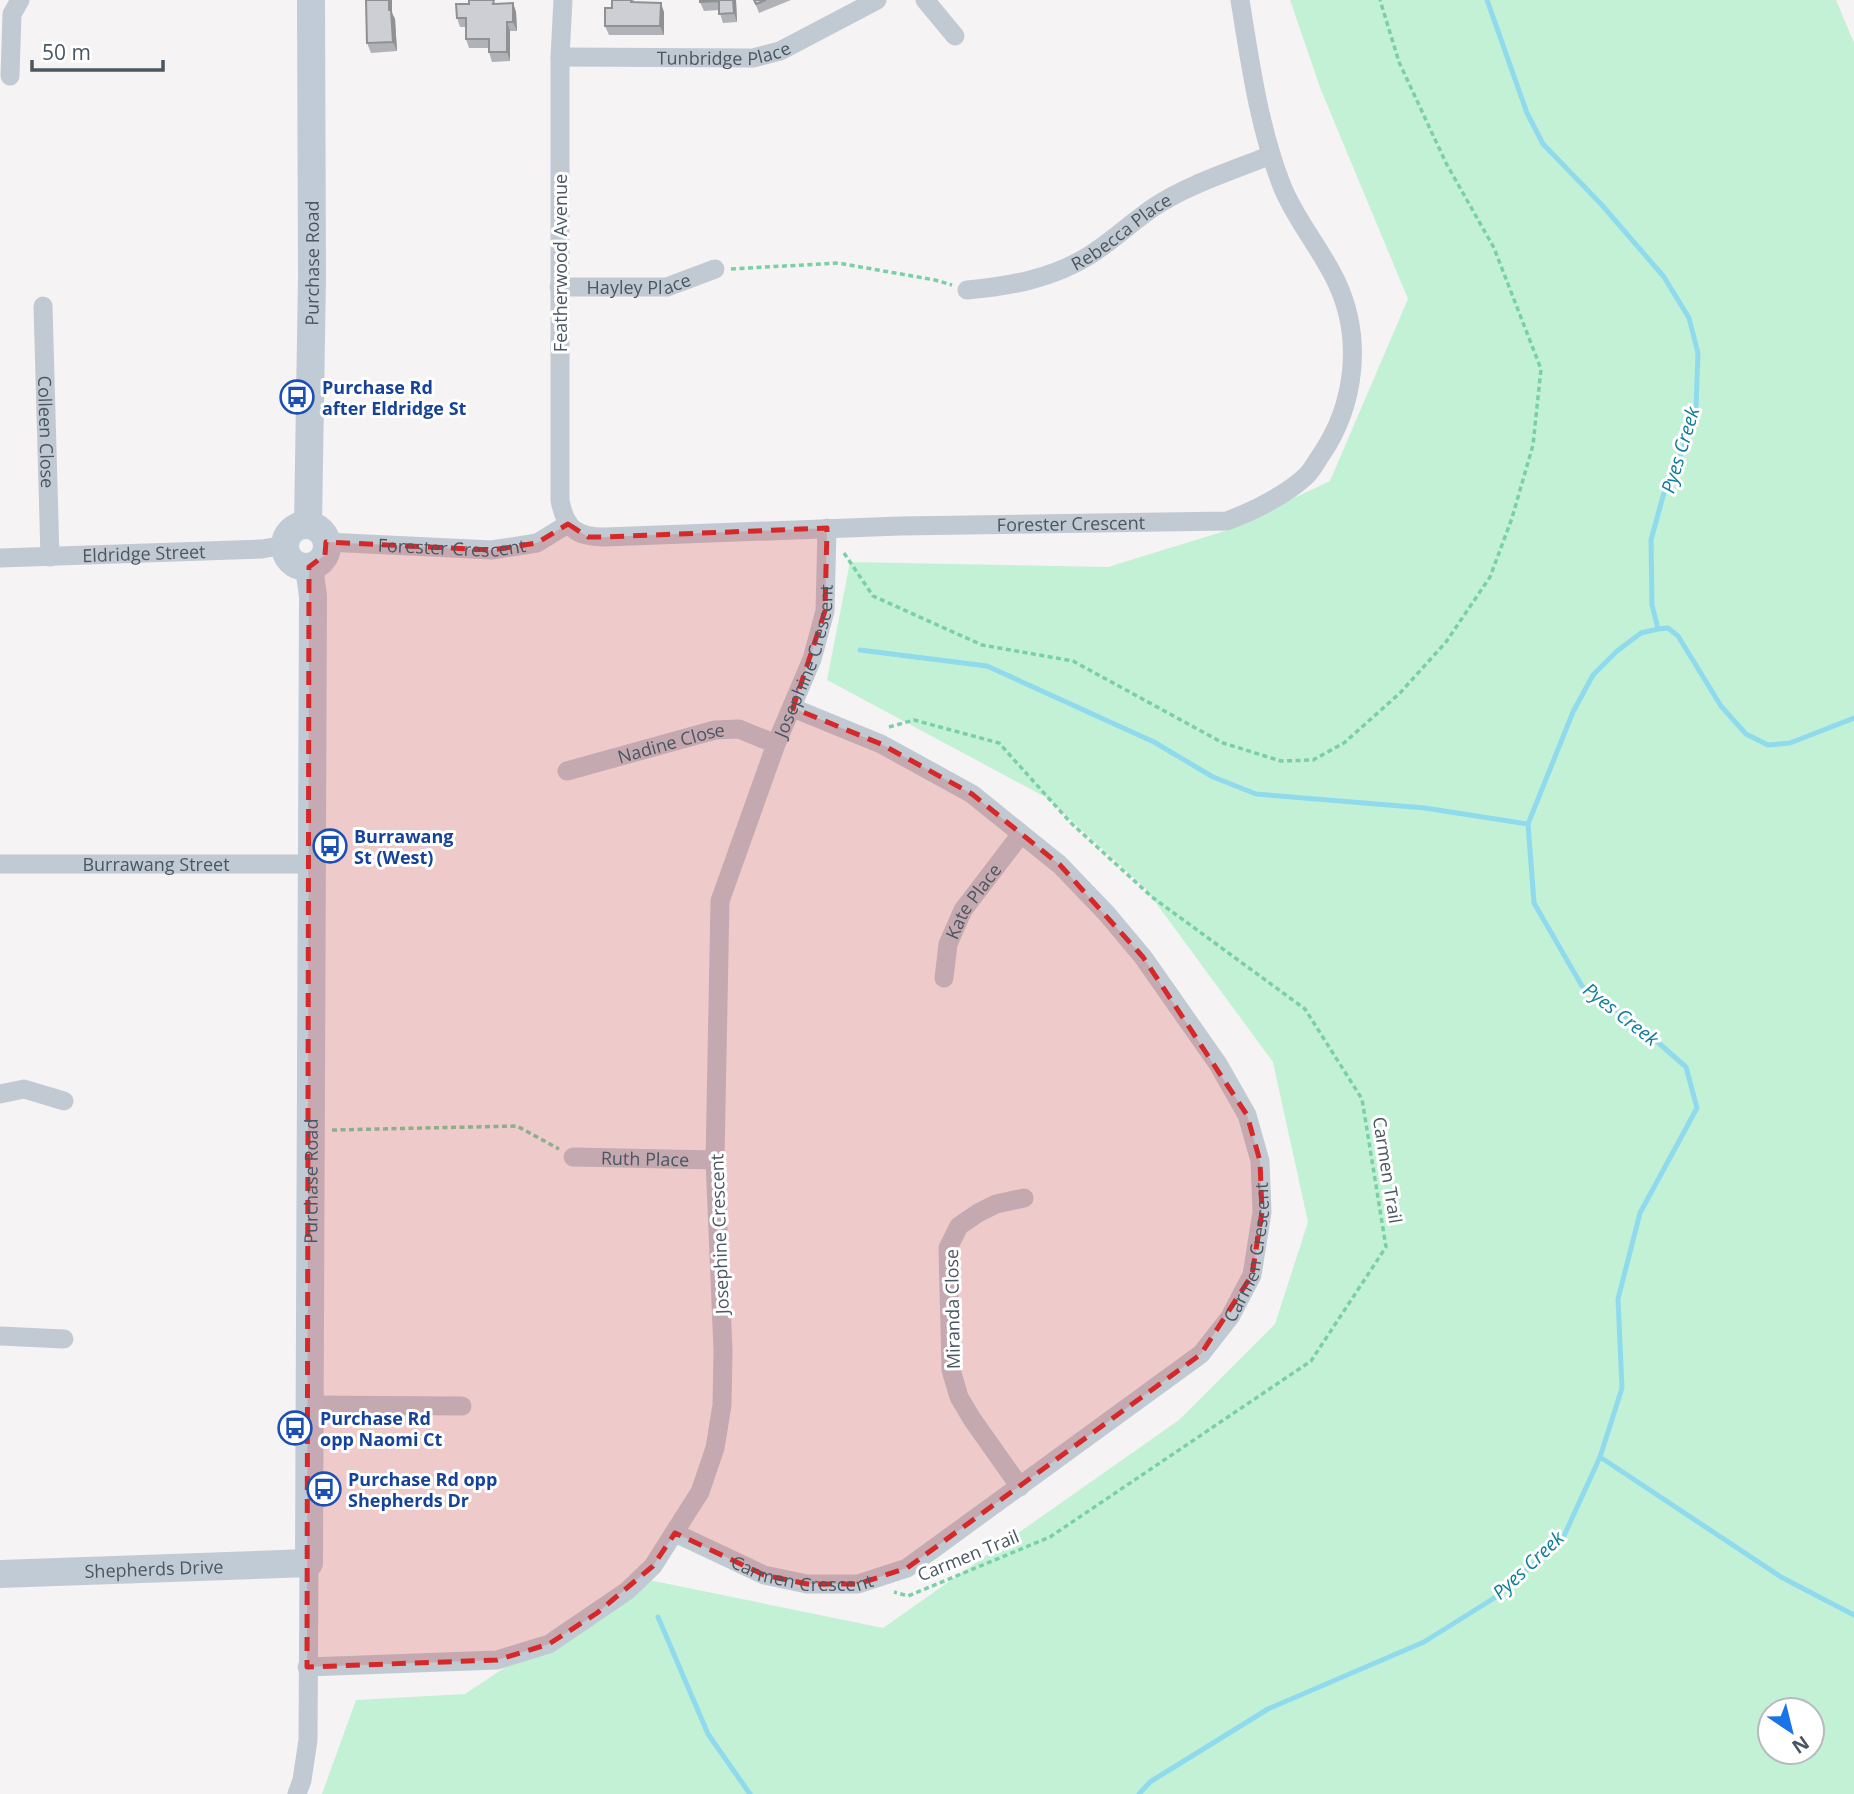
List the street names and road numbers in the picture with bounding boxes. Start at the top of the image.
street label: Tunbridge Place [657,36,795,70]
street label: Featherwood Avenue [548,174,572,352]
street label: Rebecca Place [1067,187,1175,276]
street label: Purchase Road [299,200,324,326]
street label: Hayley Place [587,267,694,300]
street label: Colleen Close [33,375,60,489]
street label: Forester Crescent [997,510,1145,537]
street label: Forester Crescent [377,533,527,562]
street label: Eldridge Street [82,539,206,567]
street label: Josephine Crescent [767,584,838,743]
street label: Nadine Close [615,718,725,768]
street label: Burrawang Street [82,852,230,876]
street label: Kate Place [940,858,1006,943]
street label: Carmen Trail [1368,1115,1408,1225]
street label: Purchase Road [298,1119,323,1244]
street label: Ruth Place [601,1146,689,1171]
street label: Josephine Crescent [704,1153,734,1317]
street label: Carmen Crescent [1218,1182,1274,1326]
street label: Miranda Close [939,1249,965,1369]
street label: Carmen Trail [914,1524,1022,1586]
street label: Carmen Crescent [727,1549,876,1597]
street label: Shepherds Drive [84,1554,224,1583]

